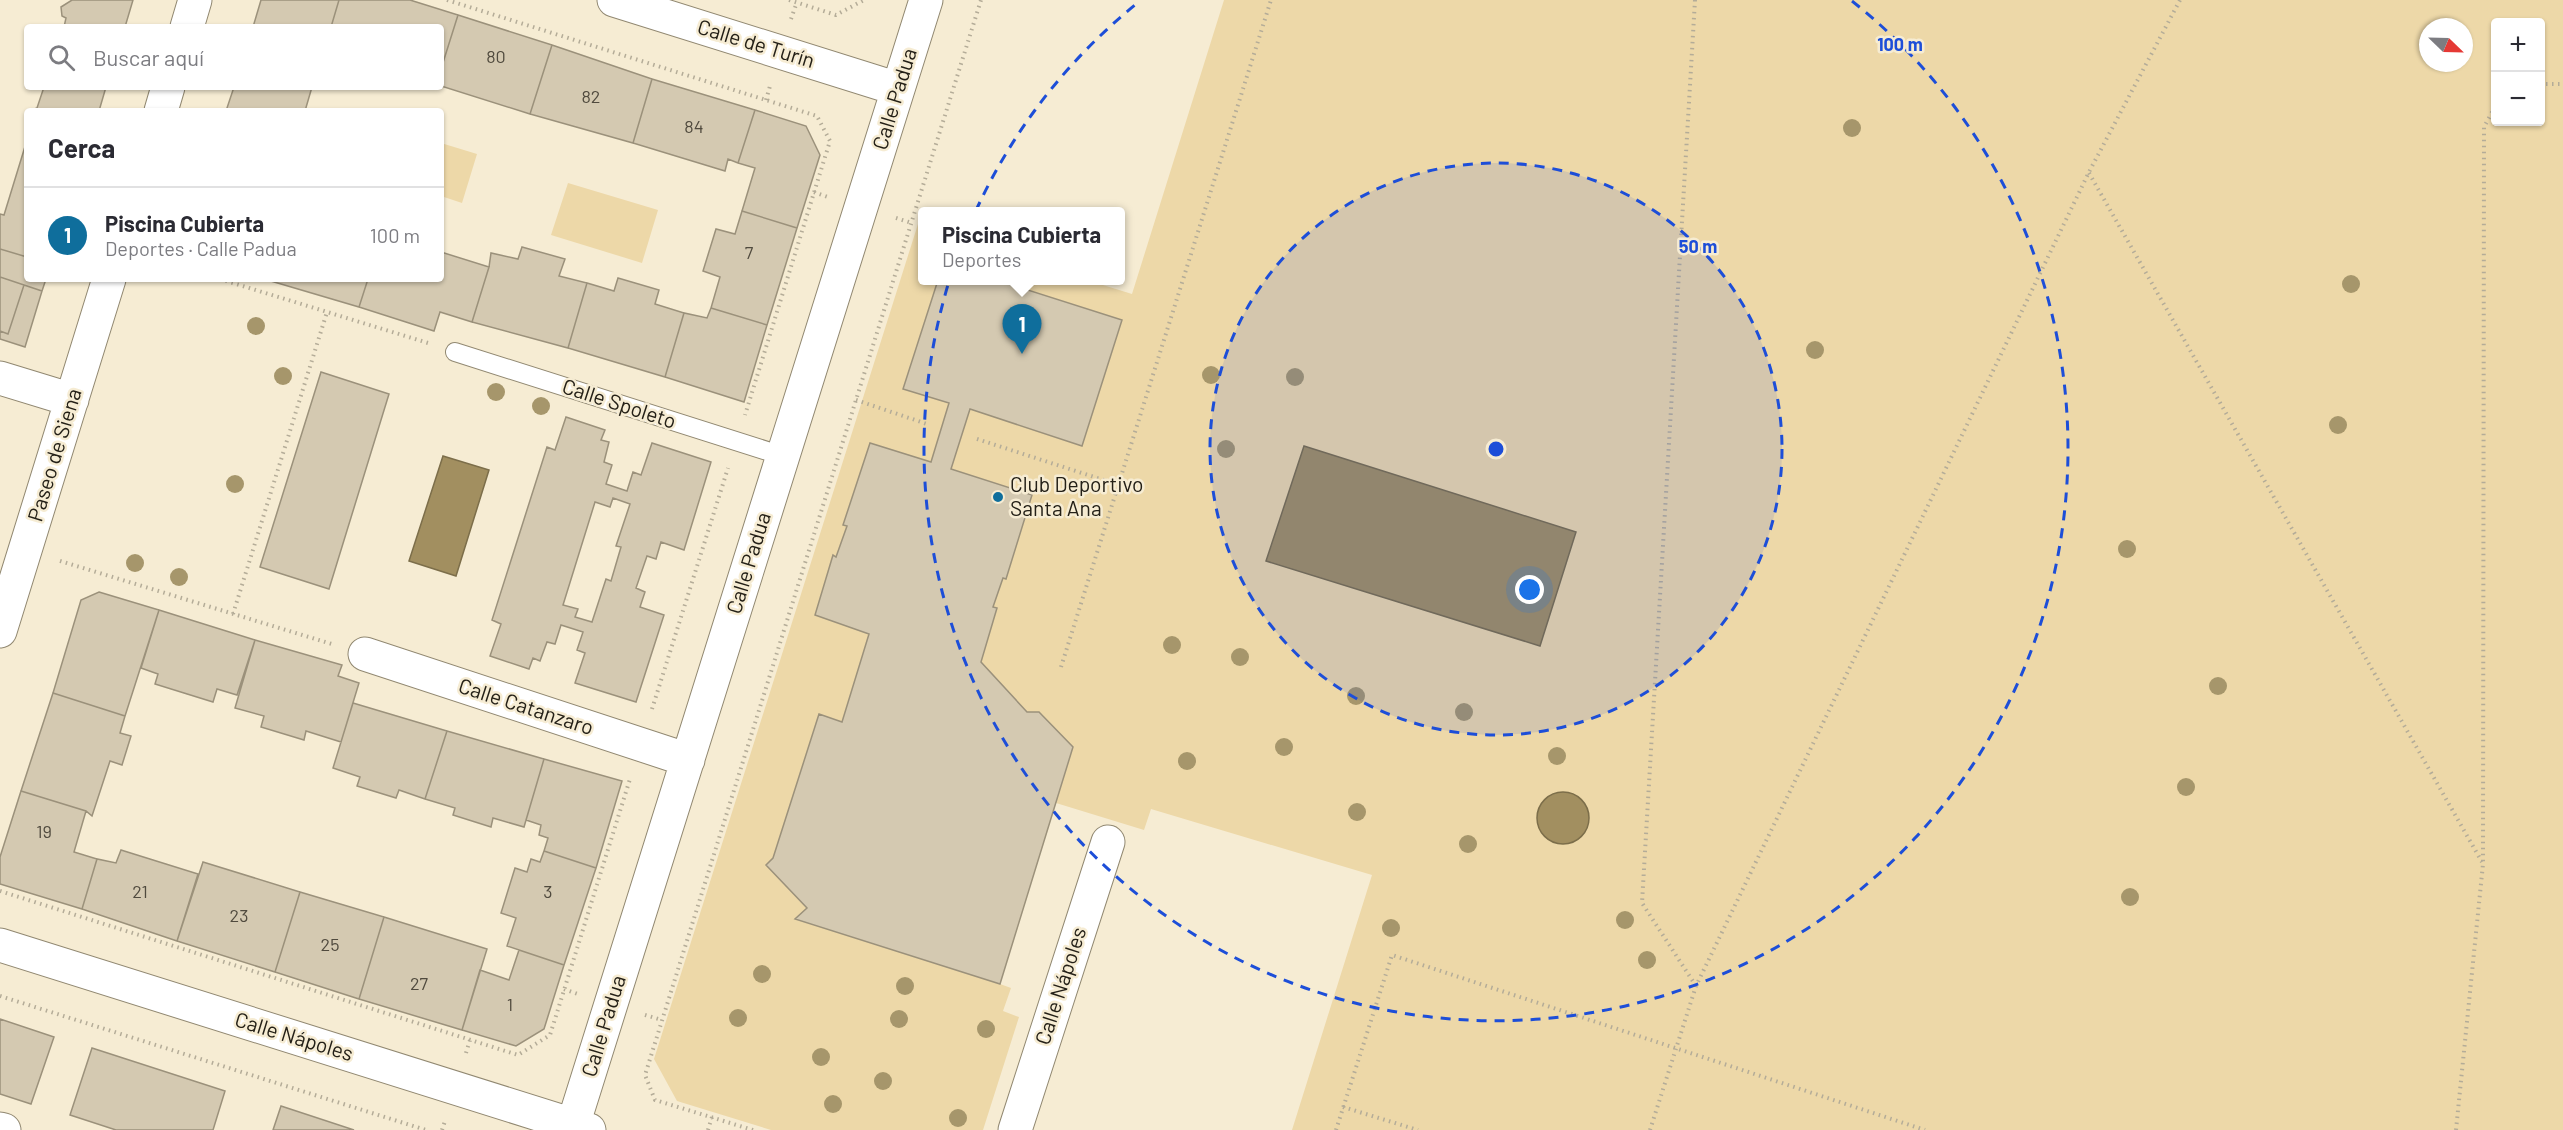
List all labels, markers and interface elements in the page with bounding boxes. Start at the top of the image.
street label: Calle de Turín [695,13,818,72]
north arrow [2419,18,2473,72]
map controls [2491,18,2545,126]
button: + [2491,18,2545,72]
search box [24,24,444,90]
text: 100 m [1877,33,1923,55]
icon: search [45,41,78,74]
text: Buscar aquí [93,44,204,70]
house number: 80 [486,45,506,67]
street label: Calle Padua [866,45,921,152]
button: − [2491,72,2545,126]
house number: 82 [581,85,601,107]
house number: 84 [684,115,704,137]
text: Cerca [48,132,115,163]
popup [918,207,1125,285]
text: Piscina Cubierta [105,210,264,236]
text: Piscina Cubierta [942,221,1101,247]
text: 1 [64,223,71,247]
text: 100 m [370,223,420,247]
text: 50 m [1679,235,1717,257]
text: Deportes · Calle Padua [105,236,297,260]
house number: 7 [745,241,754,263]
text: Deportes [942,247,1021,271]
pin: 1 [1002,304,1042,354]
street label: Calle Spoleto [559,372,680,433]
street label: Paseo de Siena [21,385,86,524]
centre of rings [1486,439,1506,459]
place label: Club Deportivo Santa Ana [1010,471,1144,520]
marker: Club Deportivo Santa Ana [991,490,1005,504]
street label: Calle Padua [720,509,775,616]
your location [1515,575,1544,604]
street label: Calle Catanzaro [456,672,597,739]
house number: 19 [36,820,52,842]
house number: 21 [132,880,148,902]
house number: 3 [543,880,553,902]
house number: 23 [230,904,248,926]
street label: Calle Nápoles [1029,924,1090,1047]
house number: 25 [321,933,339,955]
house number: 27 [410,972,429,994]
street label: Calle Padua [575,972,630,1079]
house number: 1 [507,993,513,1015]
street label: Calle Nápoles [232,1006,356,1065]

